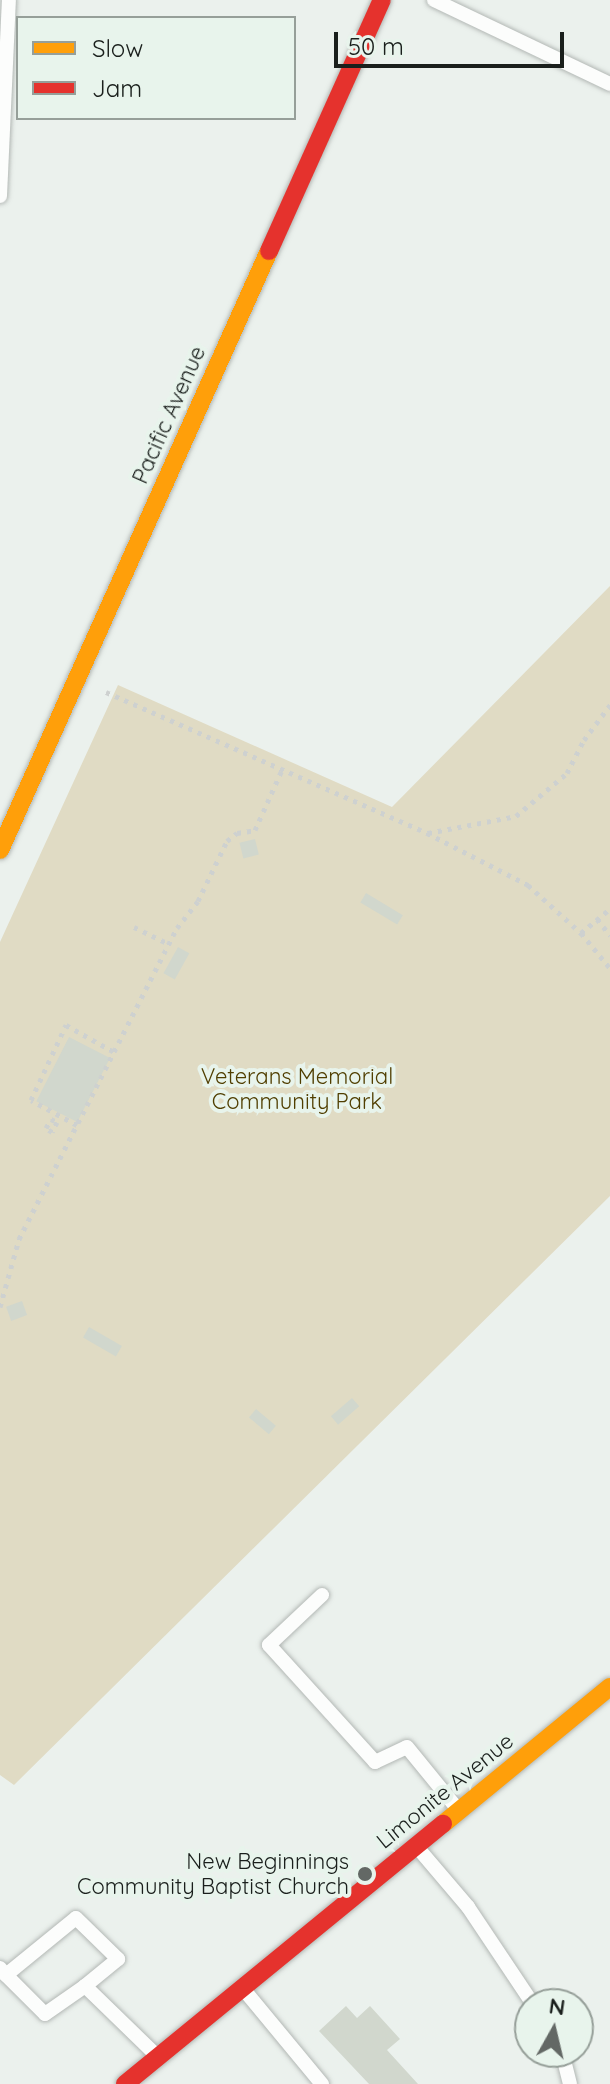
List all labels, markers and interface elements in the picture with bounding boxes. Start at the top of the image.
legend [16,16,296,120]
scale bar [338,16,568,66]
text: 50 m [348,31,404,61]
text: Slow [92,33,143,63]
text: Jam [92,73,142,103]
street label: Pacific Avenue [127,342,211,488]
park label: Veterans Memorial Community Park [201,1063,393,1114]
street label: Limonite Avenue [371,1728,519,1854]
place label: New Beginnings Community Baptist Church [77,1848,349,1900]
marker: New Beginnings Community Baptist Church [356,1865,374,1883]
north arrow [514,1988,594,2068]
text: N [547,1991,567,2021]

